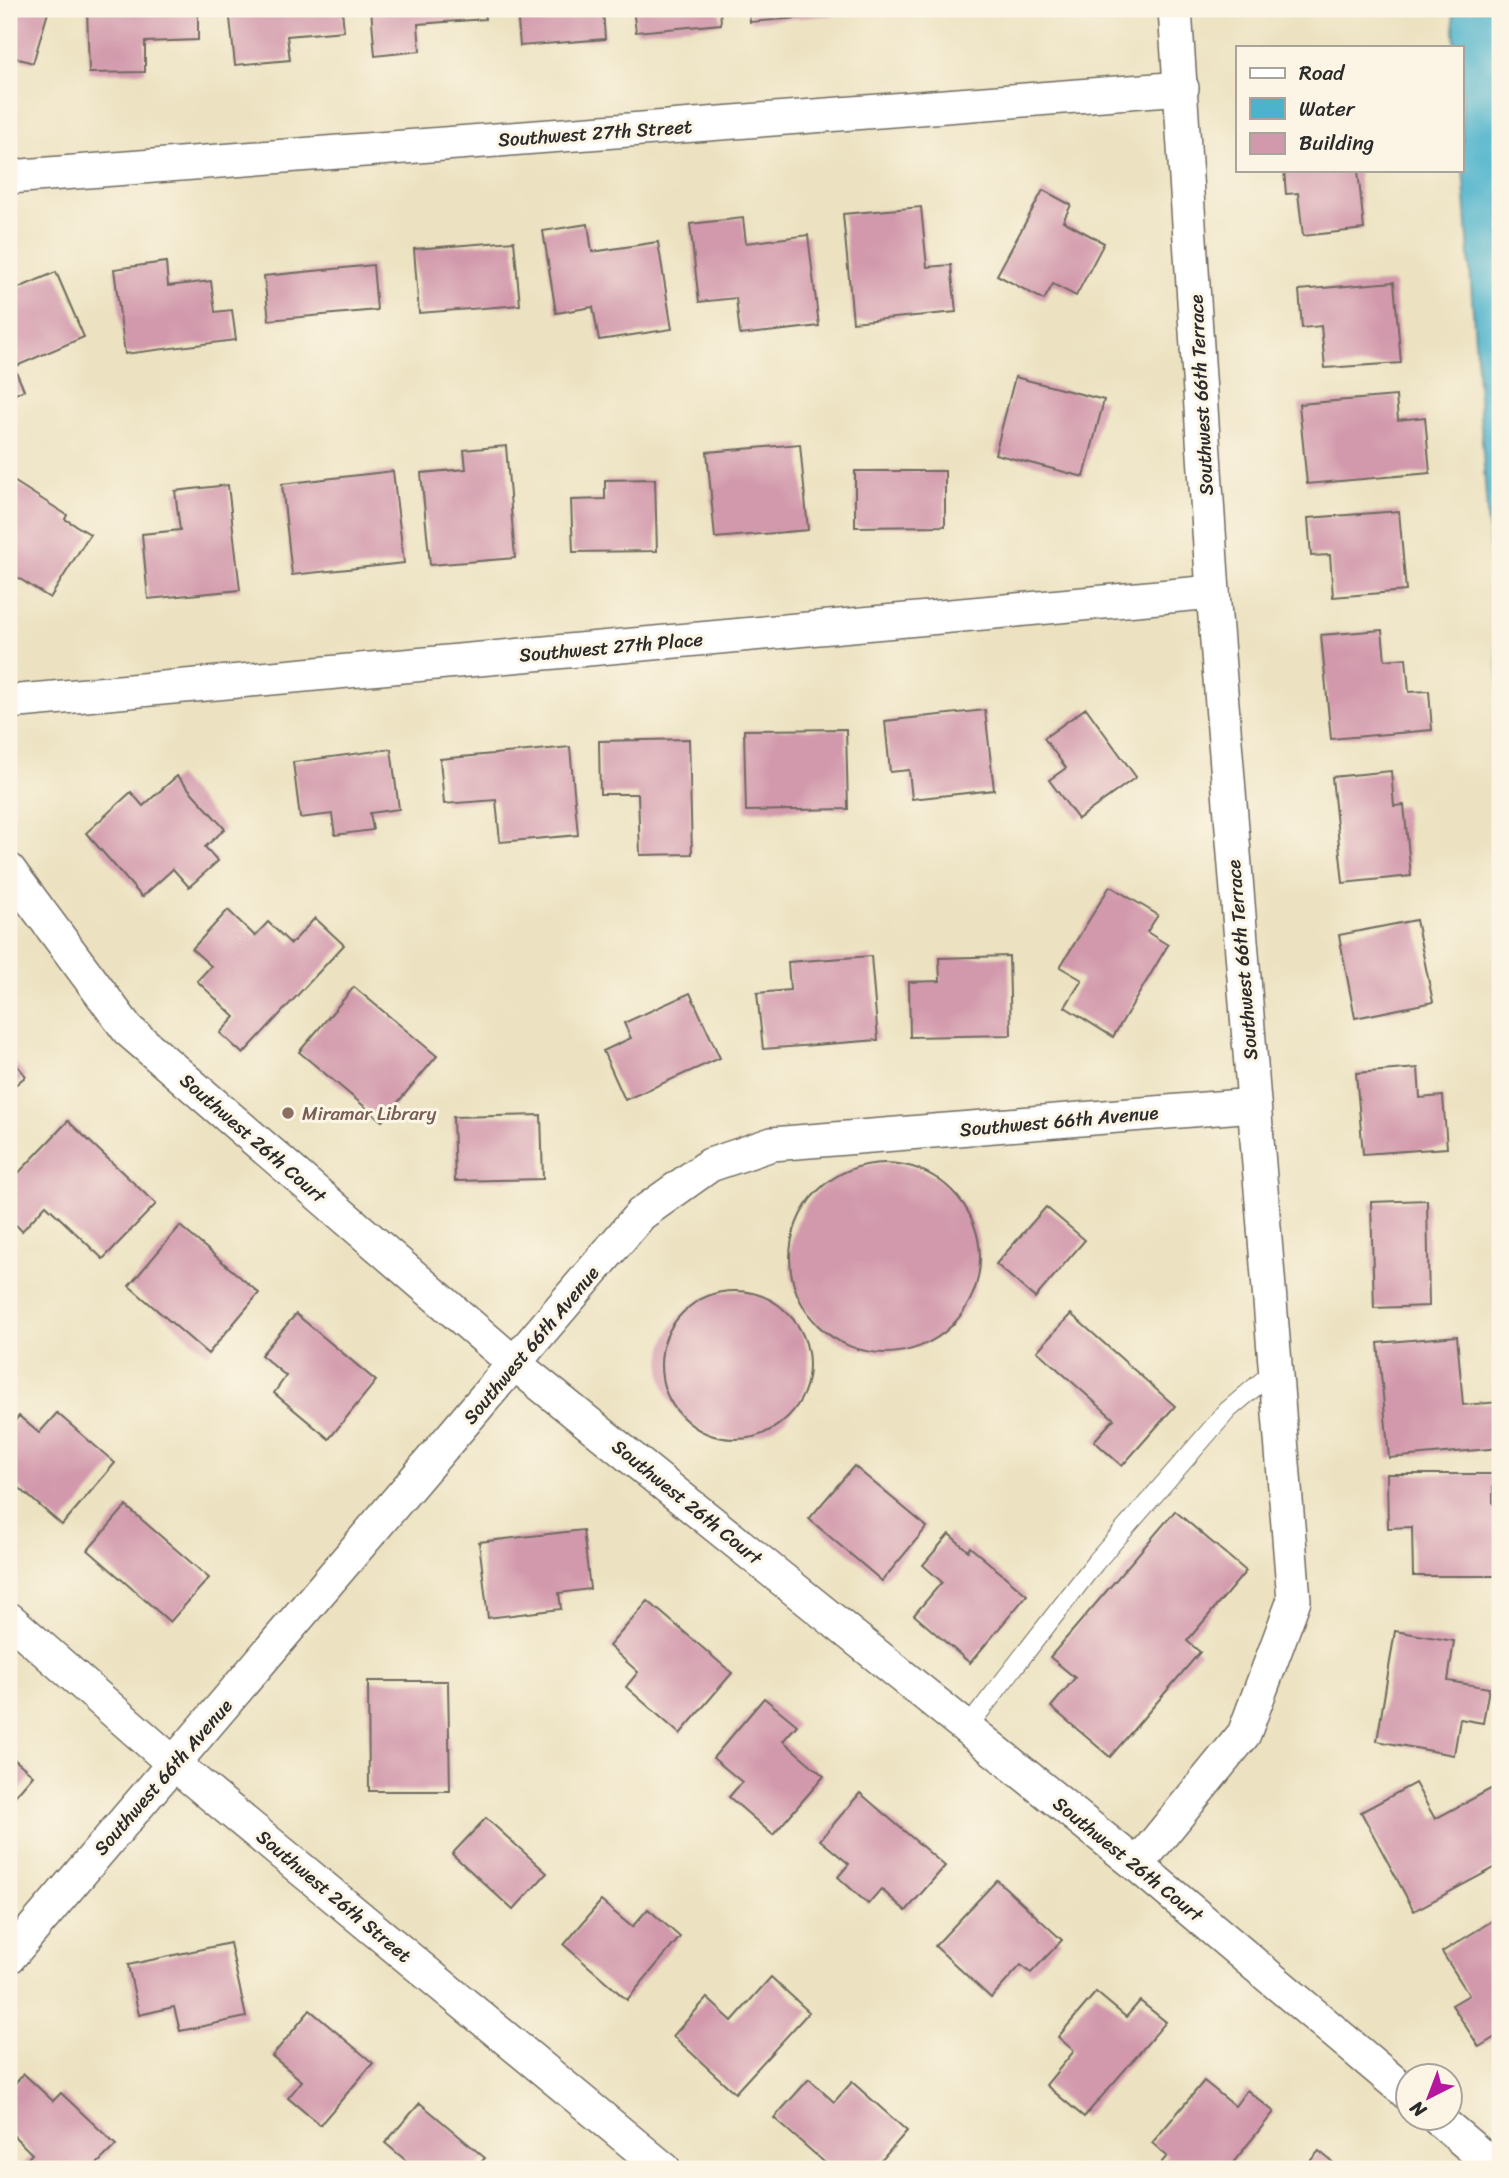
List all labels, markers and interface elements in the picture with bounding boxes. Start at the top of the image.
legend [1236,46,1464,172]
text: Road [1299,54,1346,92]
text: Water [1299,90,1356,128]
street label: Southwest 27th Street [497,110,693,156]
text: Building [1299,124,1375,162]
street label: Southwest 66th Terrace [1179,294,1223,496]
street label: Southwest 27th Place [518,623,705,671]
street label: Southwest 66th Terrace [1217,859,1267,1061]
street label: Southwest 26th Court [172,1065,335,1212]
street label: Southwest 66th Avenue [958,1096,1160,1146]
place label: Miramar Library [302,1097,437,1130]
marker: Miramar Library [280,1105,296,1121]
street label: Southwest 66th Avenue [454,1258,608,1432]
street label: Southwest 26th Court [604,1431,771,1574]
street label: Southwest 66th Avenue [85,1691,241,1863]
street label: Southwest 26th Court [1045,1788,1212,1931]
street label: Southwest 26th Street [249,1821,419,1971]
north arrow [1394,2062,1464,2132]
text: N [1401,2092,1435,2127]

